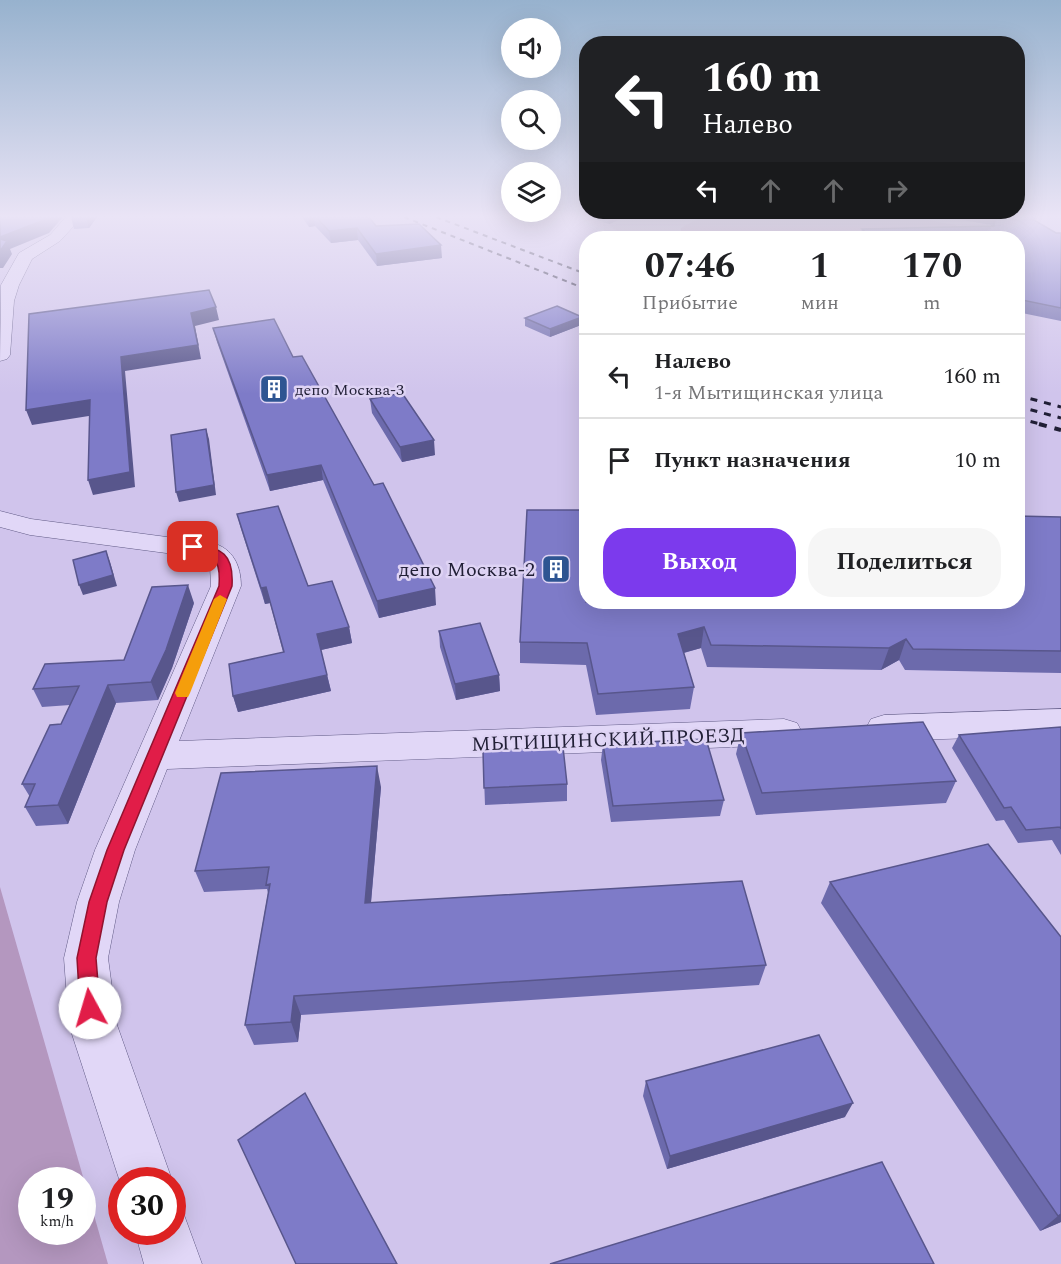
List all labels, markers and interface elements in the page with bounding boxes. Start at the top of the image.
map controls [501,18,561,222]
button: sound [501,18,561,78]
text: 160 m [702,47,821,110]
icon: left [603,60,681,138]
button: search [501,90,561,150]
text: Налево [702,104,793,146]
button: layers [501,162,561,222]
icon: left [691,174,724,207]
icon: ahead [754,174,787,207]
icon: ahead [817,174,850,207]
icon: right [880,174,913,207]
text: 07:46 [645,239,735,294]
text: 1 [810,239,830,294]
text: 170 [902,239,962,294]
text: Прибытие [642,288,738,318]
text: мин [801,288,839,318]
text: m [923,288,940,318]
text: Налево [654,345,731,378]
icon: left [603,360,636,393]
text: 160 m [944,360,1001,393]
building icon: депо Москва-3 [258,373,290,405]
place label: депо Москва-3 [295,378,404,402]
text: 1-я Мытищинская улица [654,378,883,408]
icon: arrive [603,444,636,477]
text: Пункт назначения [654,444,851,477]
text: 10 m [955,444,1001,477]
pin [167,521,218,572]
button: Выход [603,528,796,597]
button: Поделиться [808,528,1001,597]
icon: arrive [176,530,209,563]
building icon: депо Москва-2 [540,553,572,585]
place label: депо Москва-2 [399,555,535,585]
street label: МЫТИЩИНСКИЙ ПРОЕЗД [471,720,745,760]
position arrow [58,976,122,1040]
speed limit sign: 30 [108,1167,186,1245]
text: 19 [40,1176,74,1222]
text: km/h [40,1210,74,1233]

